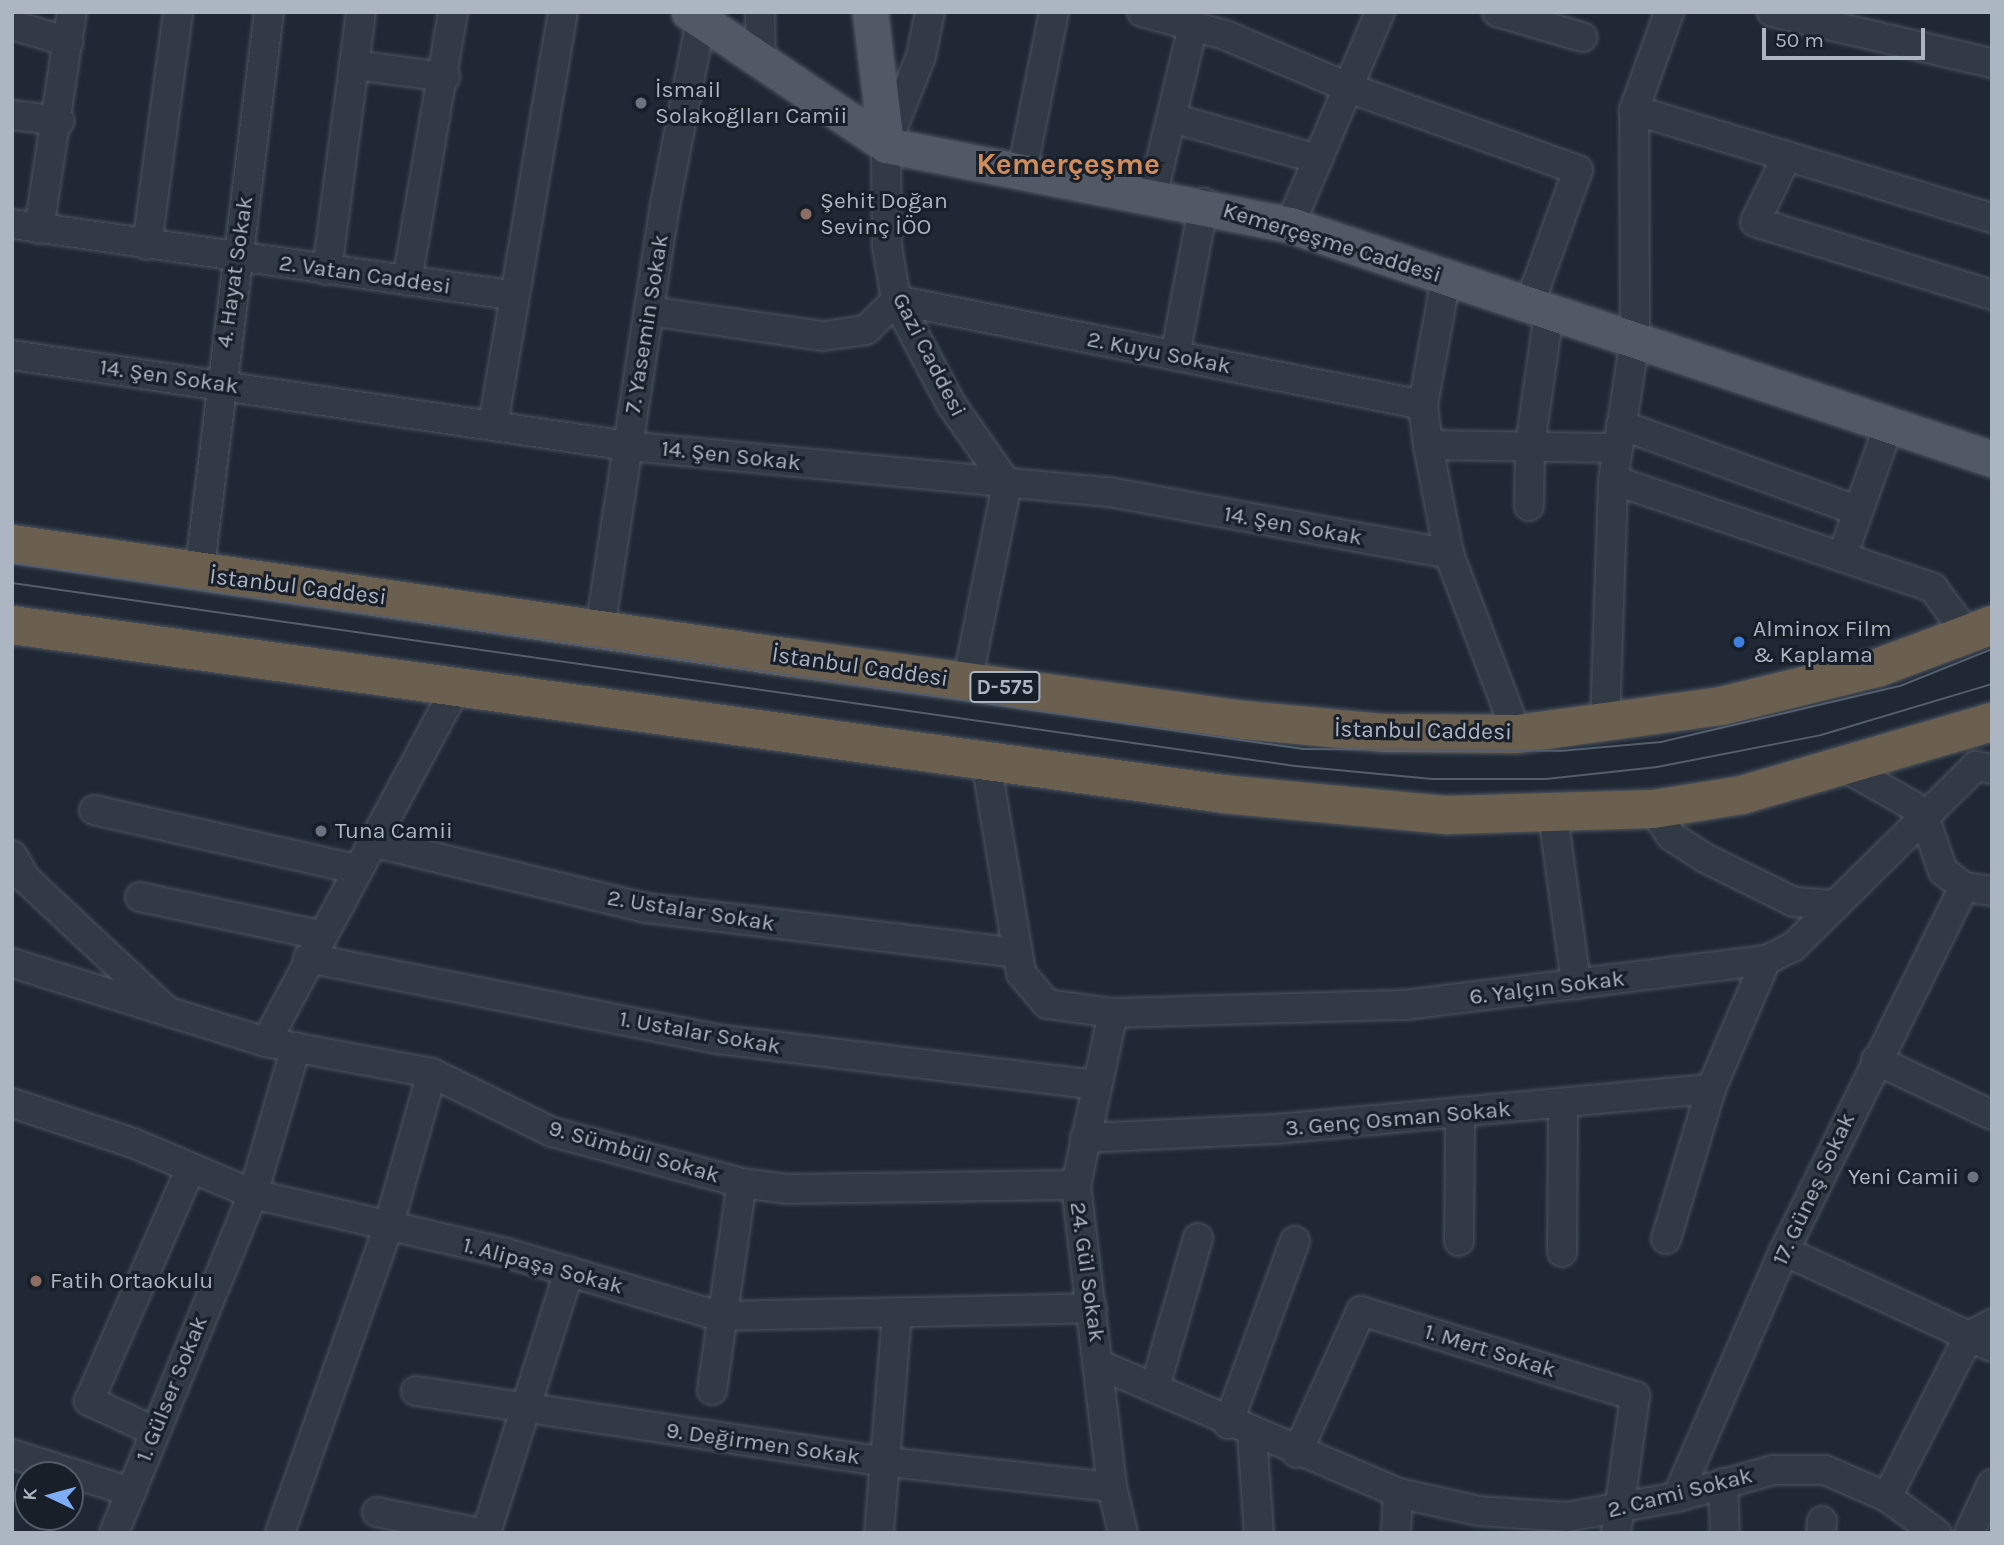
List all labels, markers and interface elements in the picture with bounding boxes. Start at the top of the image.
scale bar [1766,14,1929,58]
text: 50 m [1775,28,1824,52]
place label: İsmail Solakoğlları Camii [655,76,847,130]
marker: İsmail Solakoğlları Camii [633,95,649,111]
district label: Kemerçeşme [976,146,1160,182]
place label: Şehit Doğan Sevinç İÖO [820,187,948,241]
street label: 4. Hayat Sokak [211,194,259,350]
street label: Kemerçeşme Caddesi [1220,197,1444,289]
marker: Şehit Doğan Sevinç İÖO [798,206,814,222]
street label: 7. Yasemin Sokak [619,233,675,415]
street label: 2. Vatan Caddesi [277,249,453,301]
street label: Gazi Caddesi [886,288,972,422]
street label: 2. Kuyu Sokak [1085,326,1233,380]
street label: 14. Şen Sokak [98,354,240,400]
street label: 14. Şen Sokak [660,435,802,477]
street label: 14. Şen Sokak [1222,500,1364,552]
street label: İstanbul Caddesi [208,562,388,612]
place label: Alminox Film & Kaplama [1753,615,1892,669]
marker: Alminox Film & Kaplama [1731,634,1747,650]
street label: İstanbul Caddesi [770,641,950,693]
road number: D-575 [968,670,1042,704]
street label: İstanbul Caddesi [1334,716,1512,746]
place label: Tuna Camii [335,817,453,845]
marker: Tuna Camii [313,823,329,839]
street label: 2. Ustalar Sokak [605,884,777,938]
street label: 6. Yalçın Sokak [1468,965,1626,1011]
street label: 1. Ustalar Sokak [617,1005,783,1061]
street label: 3. Genç Osman Sokak [1284,1095,1512,1143]
street label: 17. Güneş Sokak [1767,1108,1861,1270]
street label: 9. Sümbül Sokak [545,1114,723,1190]
place label: Yeni Camii [1848,1163,1959,1191]
marker: Yeni Camii [1965,1169,1981,1185]
street label: 24. Gül Sokak [1063,1200,1111,1344]
street label: 1. Alipaşa Sokak [460,1231,626,1301]
place label: Fatih Ortaokulu [50,1267,213,1295]
marker: Fatih Ortaokulu [28,1273,44,1289]
street label: 1. Gülser Sokak [130,1312,214,1466]
street label: 1. Mert Sokak [1421,1318,1559,1384]
street label: 9. Değirmen Sokak [664,1417,862,1471]
north arrow [14,1461,84,1531]
street label: 2. Cami Sokak [1605,1462,1755,1524]
text: K [19,1487,42,1501]

